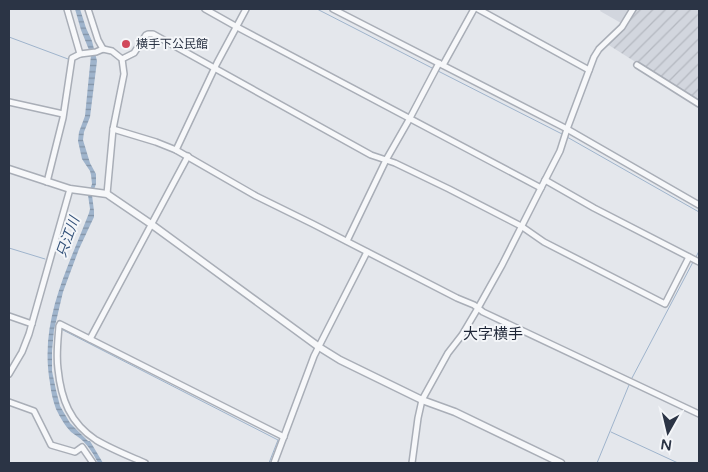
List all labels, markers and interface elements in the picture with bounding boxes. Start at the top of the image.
place label: 横手下公民館 [136,37,208,51]
marker: 横手下公民館 [120,38,132,50]
water label: 只江川 [53,212,84,260]
district label: 大字横手 [463,325,523,343]
north arrow [643,407,693,457]
text: N [660,435,673,454]

